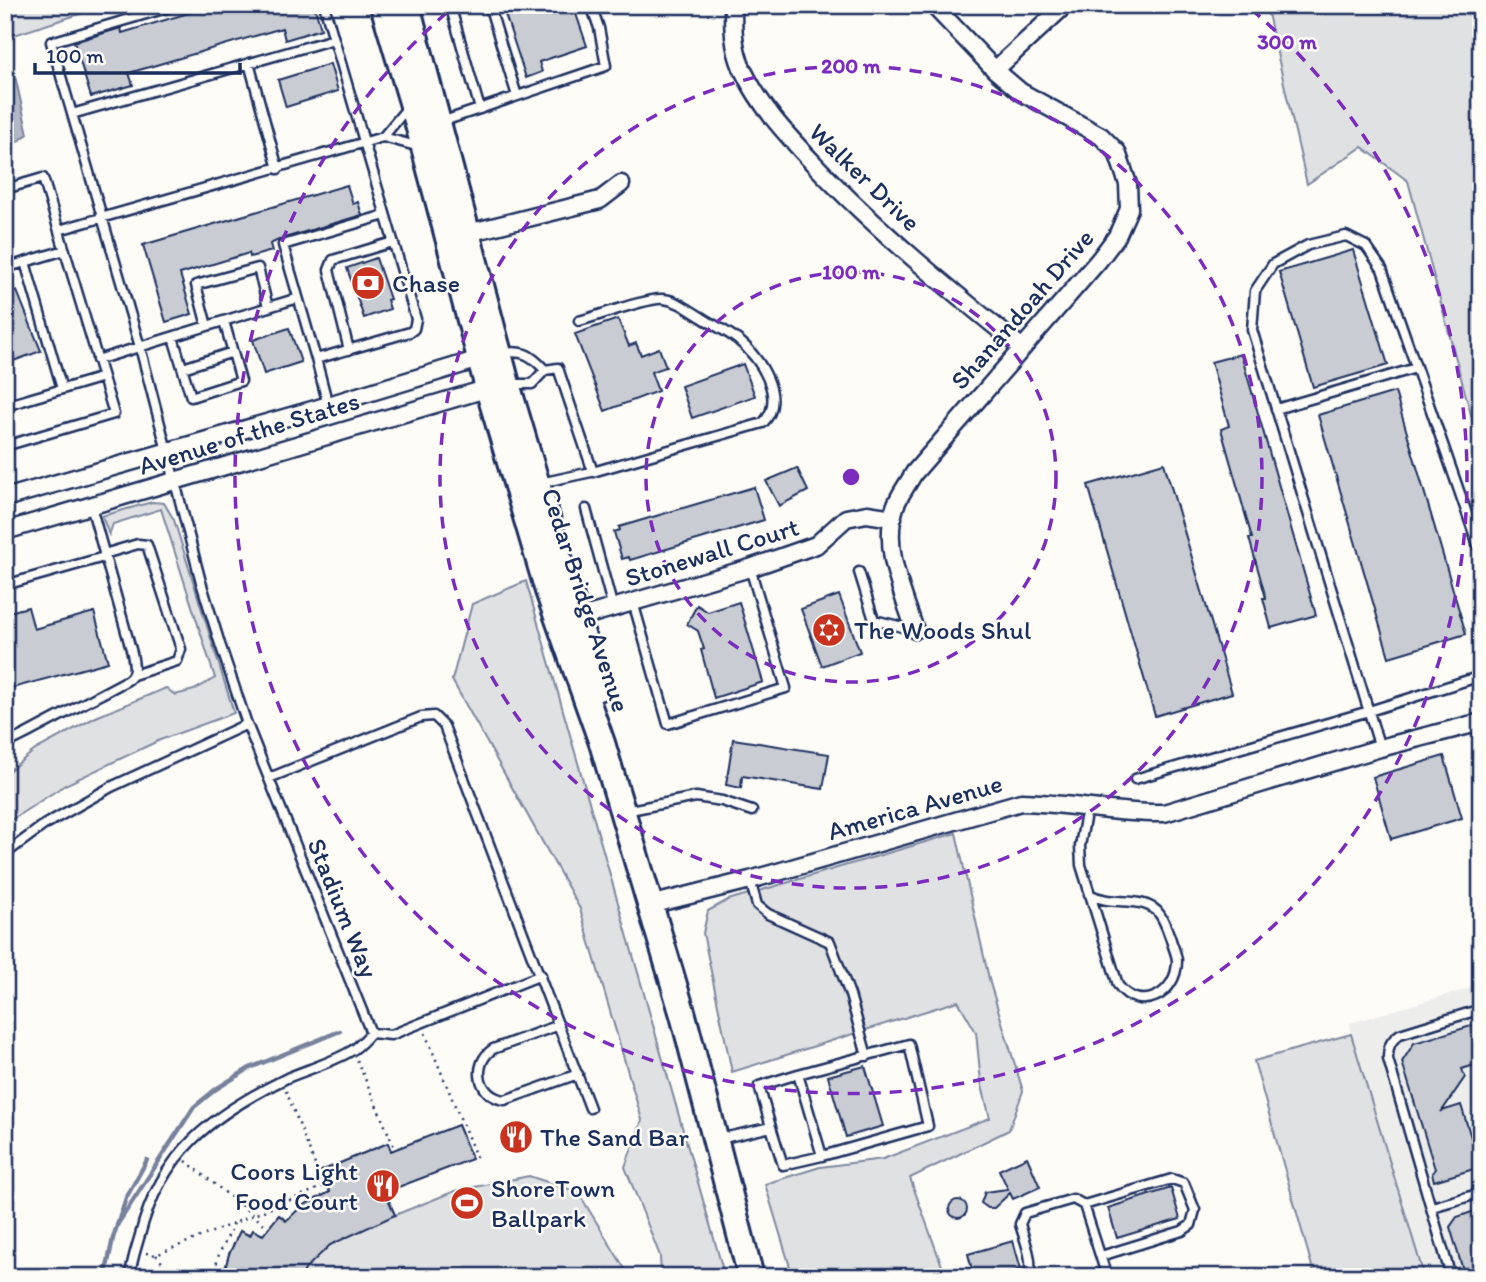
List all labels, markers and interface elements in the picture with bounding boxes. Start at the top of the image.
text: 300 m [1257,29,1317,54]
scale bar [35,32,240,76]
text: 100 m [46,43,104,68]
text: 200 m [821,53,881,78]
street label: Walker Drive [803,116,927,238]
street label: Shanandoah Drive [943,222,1101,396]
text: 100 m [822,259,880,284]
bank icon: Chase [349,264,387,302]
place label: Chase [392,267,460,299]
street label: Avenue of the States [135,384,363,482]
centre of rings [839,465,863,489]
street label: Cedar Bridge Avenue [535,484,637,716]
street label: Stonewall Court [621,510,803,594]
synagogue icon: The Woods Shul [810,611,848,649]
place label: The Woods Shul [854,614,1031,646]
street label: America Avenue [824,767,1006,847]
street label: Stadium Way [301,834,385,982]
restaurant icon: The Sand Bar [497,1118,535,1156]
place label: The Sand Bar [540,1121,690,1153]
place label: Coors Light Food Court [230,1155,358,1217]
restaurant icon: Coors Light Food Court [364,1167,402,1205]
place label: ShoreTown Ballpark [491,1172,616,1234]
sports icon: ShoreTown Ballpark [448,1184,486,1222]

